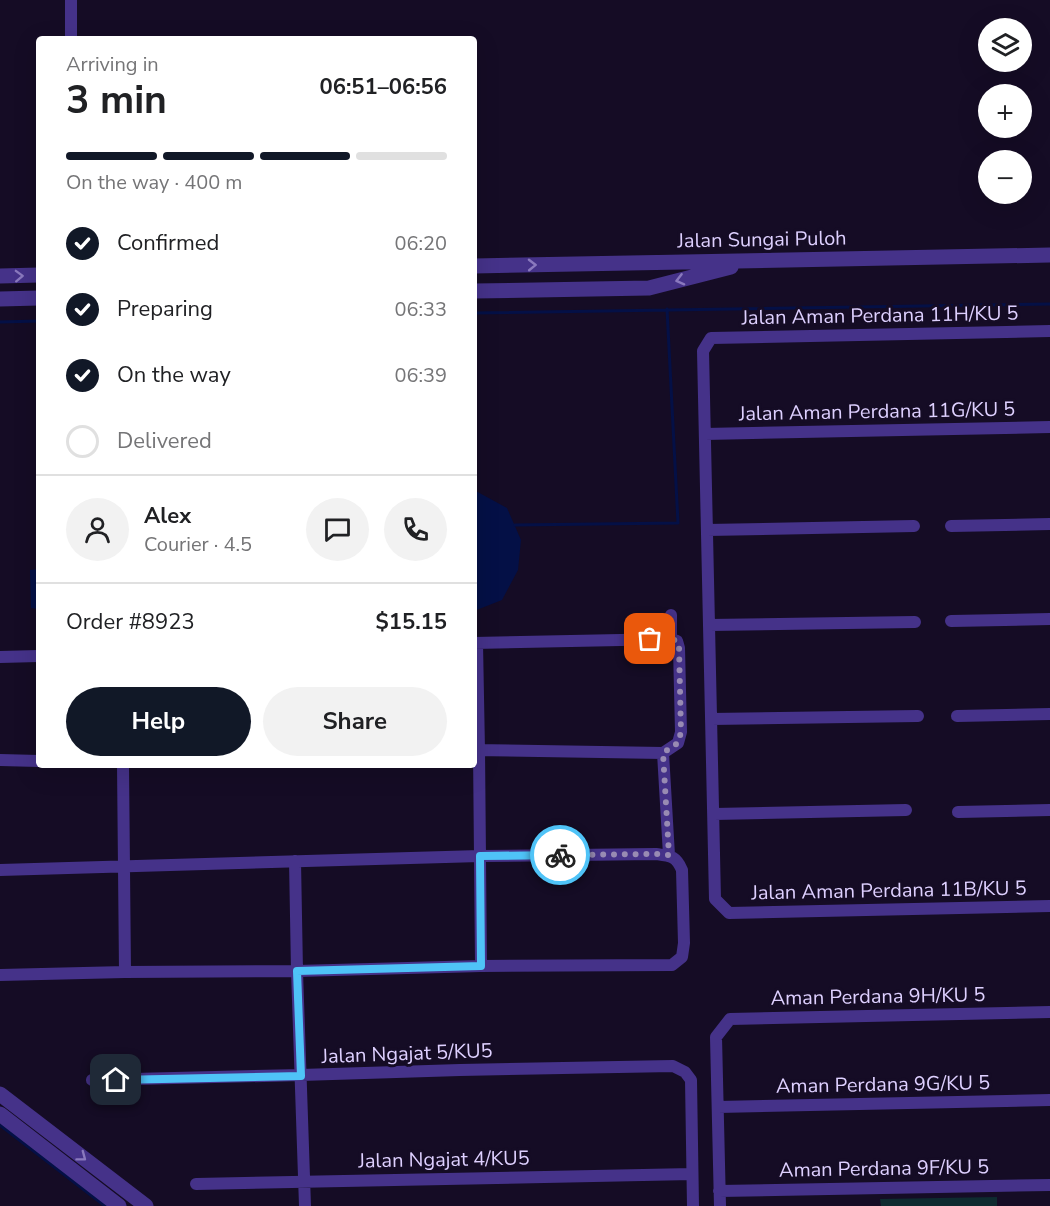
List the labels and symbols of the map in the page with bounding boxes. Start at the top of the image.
street label: Jalan Sungai Puloh [676,225,847,254]
one-way arrow [528,258,537,271]
one-way arrow [15,269,24,282]
one-way arrow [675,272,685,285]
street label: Jalan Aman Perdana 11H/KU 5 [740,300,1019,331]
street label: Jalan Aman Perdana 11G/KU 5 [738,396,1015,427]
pin [624,613,675,664]
courier [530,825,590,885]
street label: Jalan Aman Perdana 11B/KU 5 [750,875,1027,906]
street label: Aman Perdana 9H/KU 5 [770,981,986,1012]
street label: Jalan Ngajat 5/KU5 [320,1037,493,1070]
pin [90,1054,141,1105]
street label: Aman Perdana 9G/KU 5 [776,1069,990,1100]
street label: Jalan Ngajat 4/KU5 [357,1145,530,1175]
one-way arrow [75,1149,86,1160]
street label: Aman Perdana 9F/KU 5 [779,1153,989,1184]

